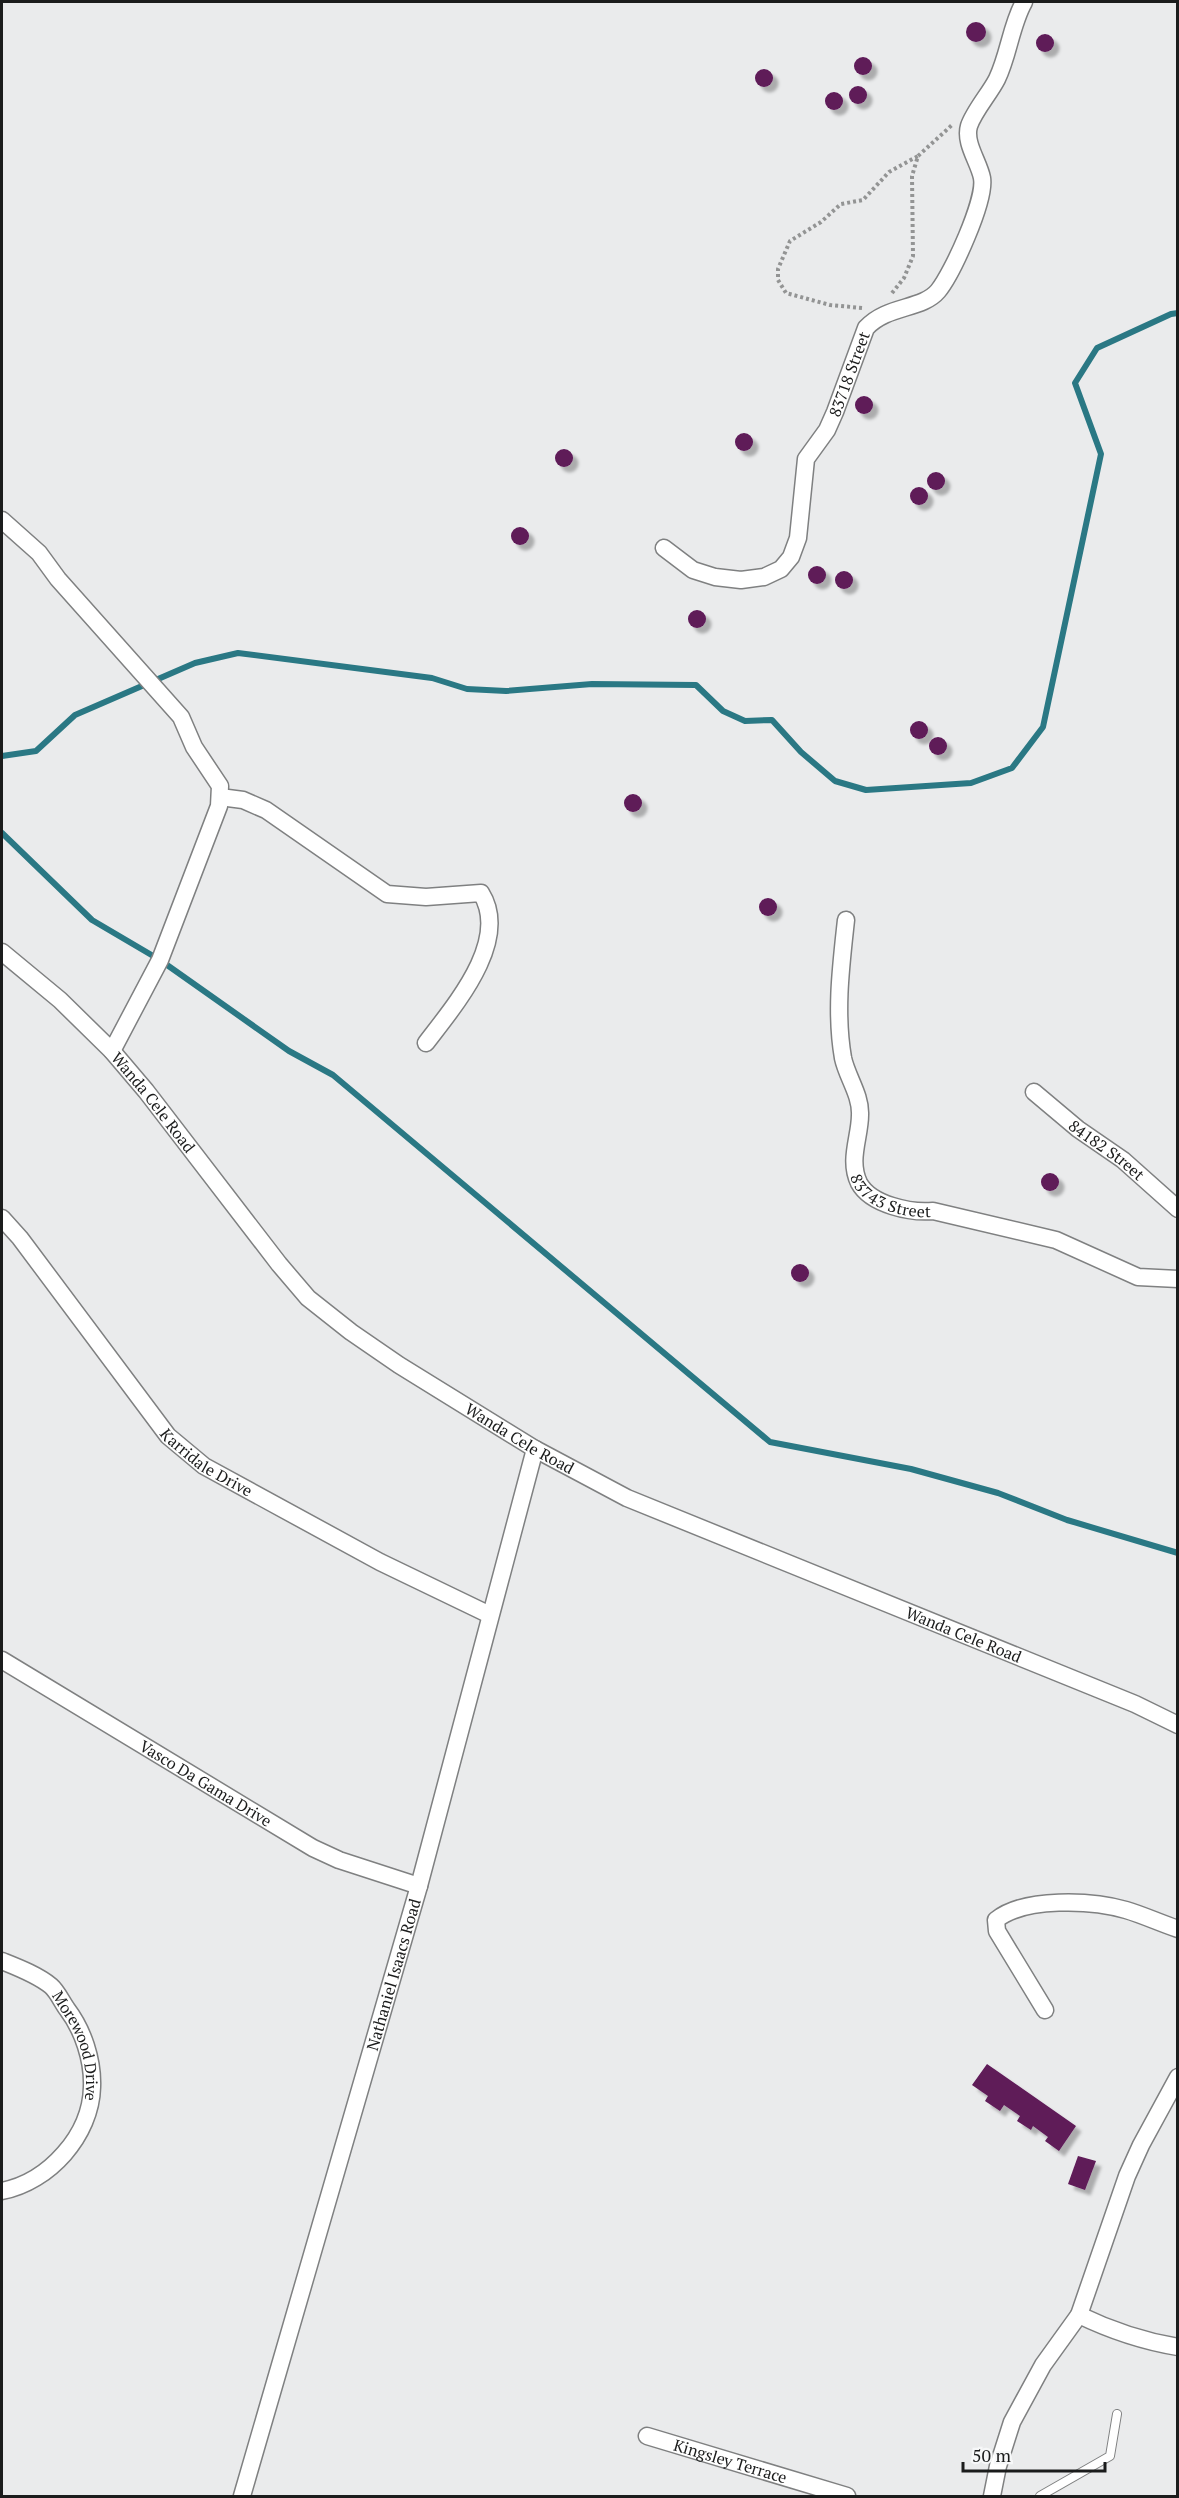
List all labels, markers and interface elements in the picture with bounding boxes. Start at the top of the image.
street label: 83718 Street [823,328,875,420]
street label: Wanda Cele Road [106,1047,200,1157]
street label: 84182 Street [1064,1115,1149,1185]
street label: 83743 Street [845,1171,931,1222]
street label: Wanda Cele Road [461,1398,578,1479]
street label: Karridale Drive [155,1424,257,1501]
street label: Wanda Cele Road [903,1601,1025,1668]
street label: Vasco Da Gama Drive [135,1735,276,1832]
street label: Nathaniel Isaacs Road [361,1896,426,2053]
street label: Morewood Drive [47,1986,103,2102]
street label: Kingsley Terrace [671,2434,790,2488]
scale bar [963,2435,1106,2473]
text: 50 m [972,2443,1012,2467]

